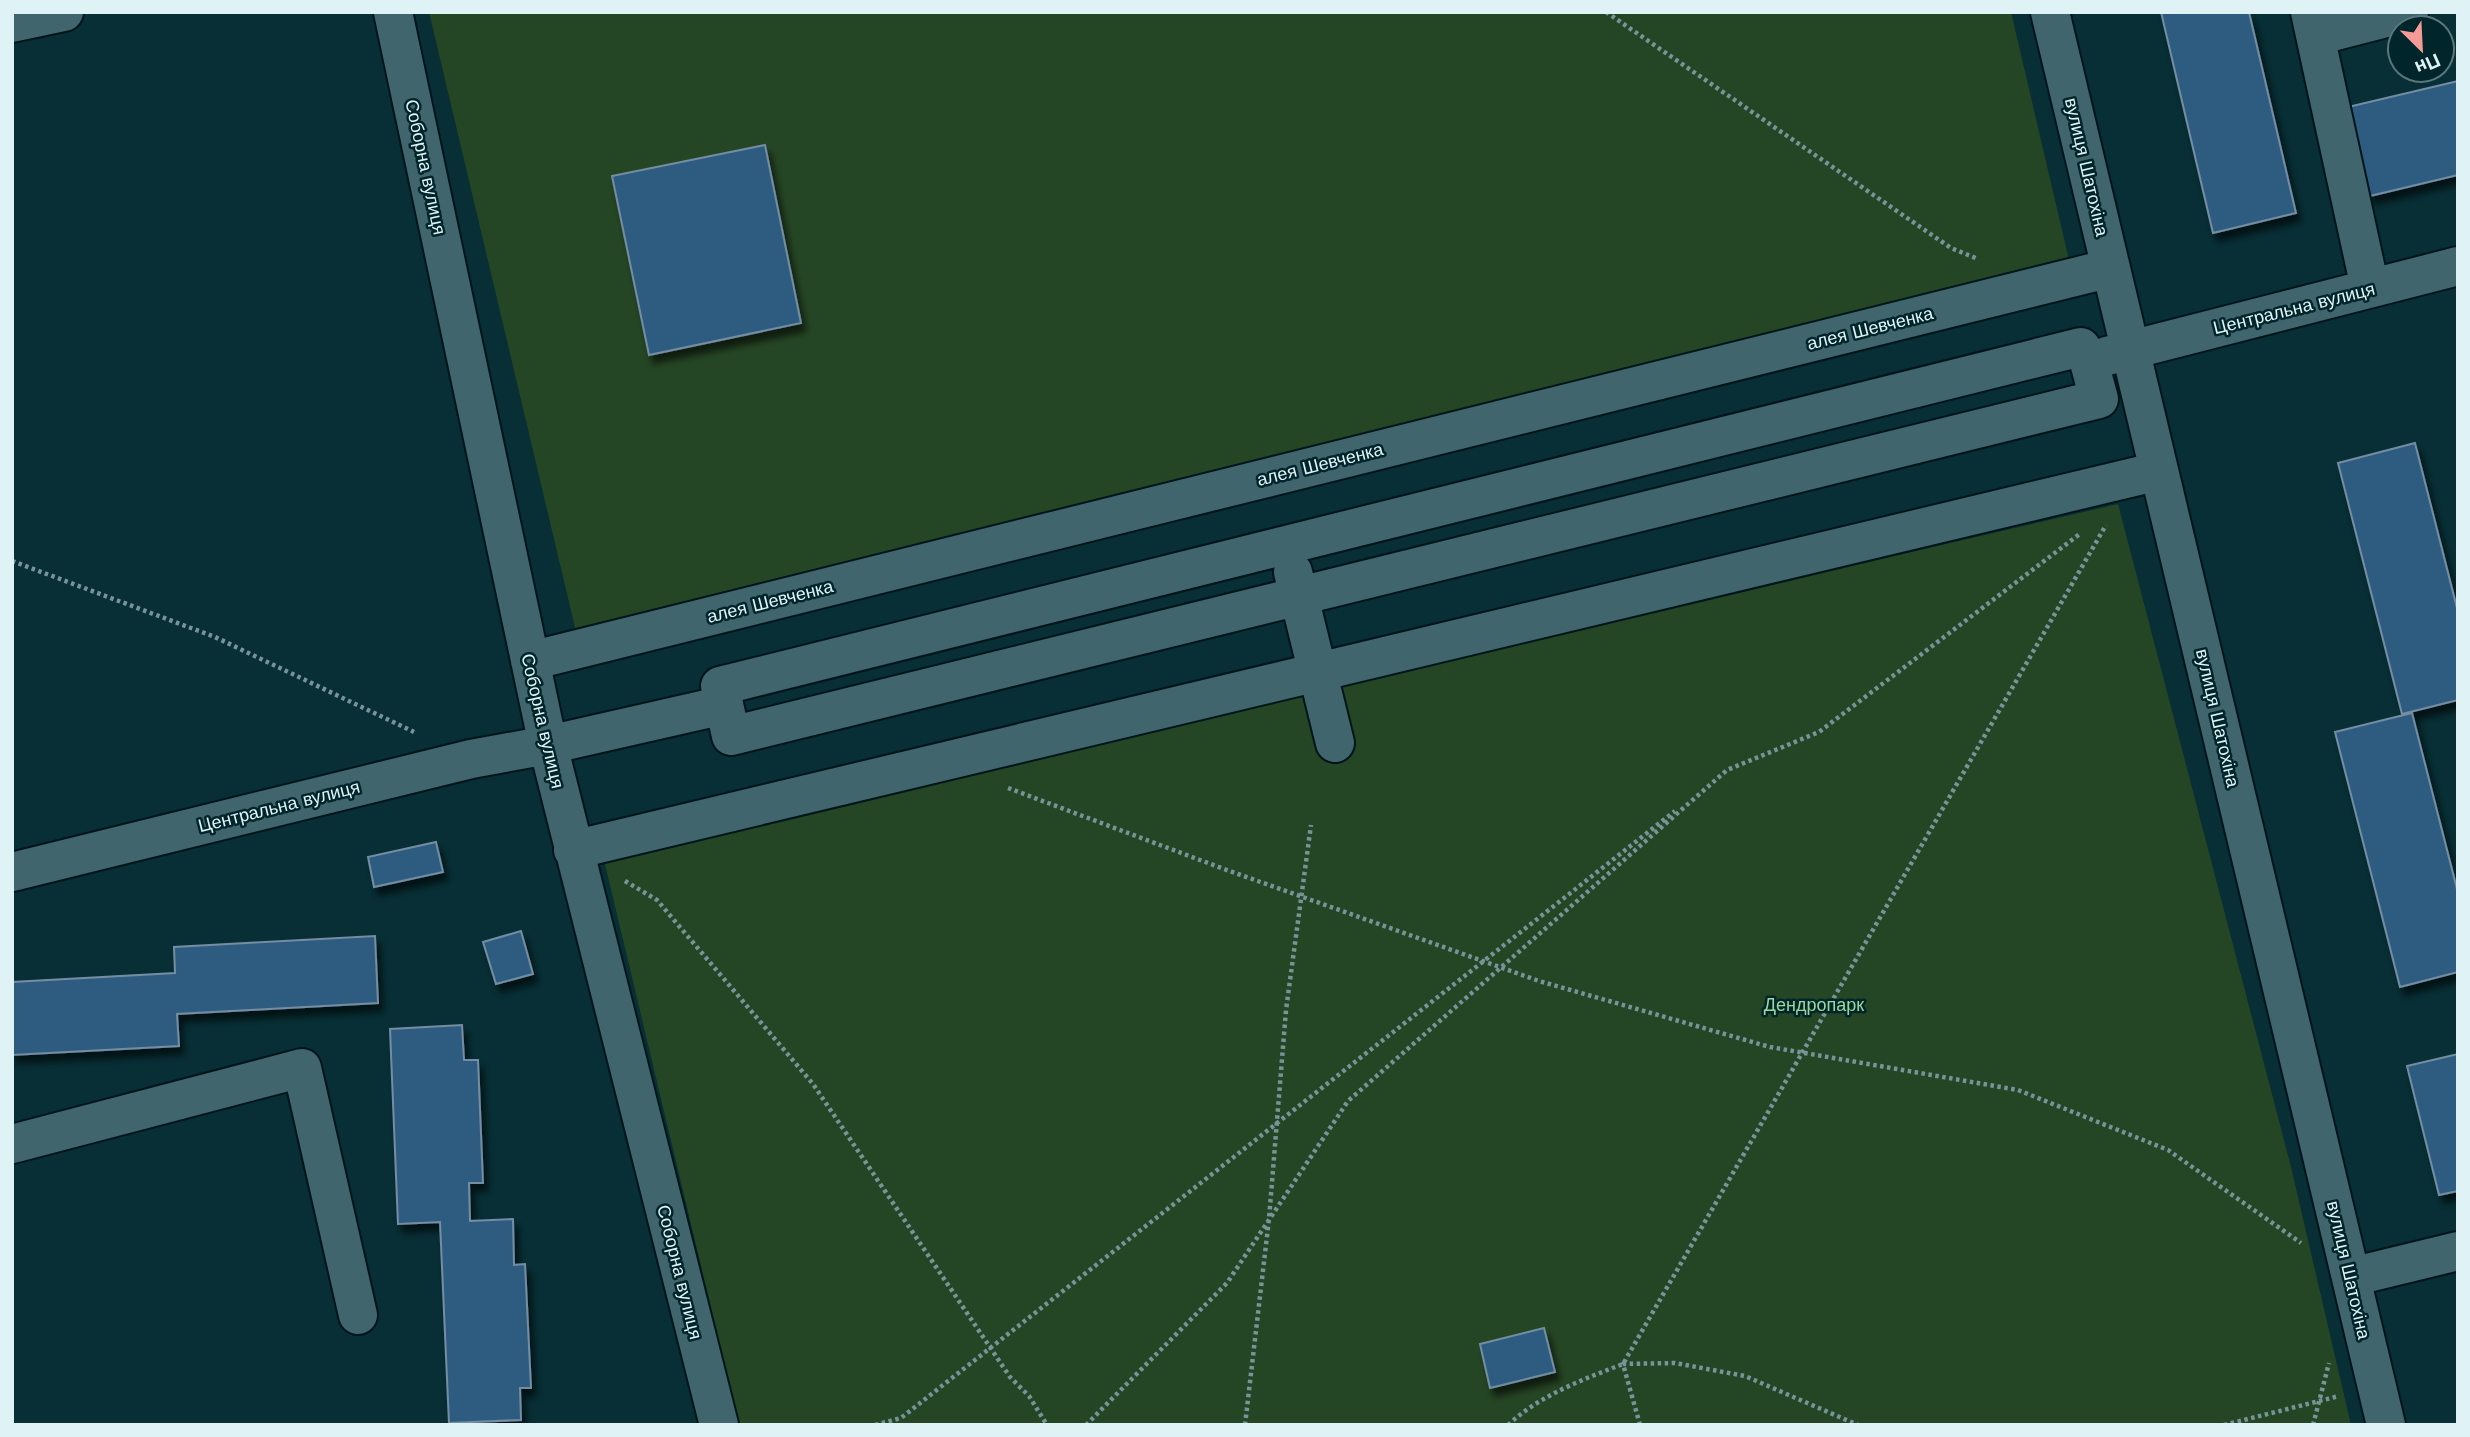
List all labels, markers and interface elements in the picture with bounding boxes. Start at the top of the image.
north arrow [2386,14,2456,84]
text: Пн [2412,48,2444,80]
street label: вулиця Шатохіна [2061,96,2113,239]
street label: Соборна вулиця [401,97,451,237]
street label: Центральна вулиця [2211,278,2377,338]
street label: алея Шевченка [1805,302,1936,354]
street label: алея Шевченка [1255,438,1386,490]
street label: алея Шевченка [705,575,836,627]
street label: вулиця Шатохіна [2192,647,2244,790]
street label: Соборна вулиця [517,651,569,791]
street label: Центральна вулиця [196,776,362,836]
park label: Дендропарк [1764,994,1864,1015]
street label: вулиця Шатохіна [2323,1199,2375,1342]
street label: Соборна вулиця [653,1203,707,1341]

